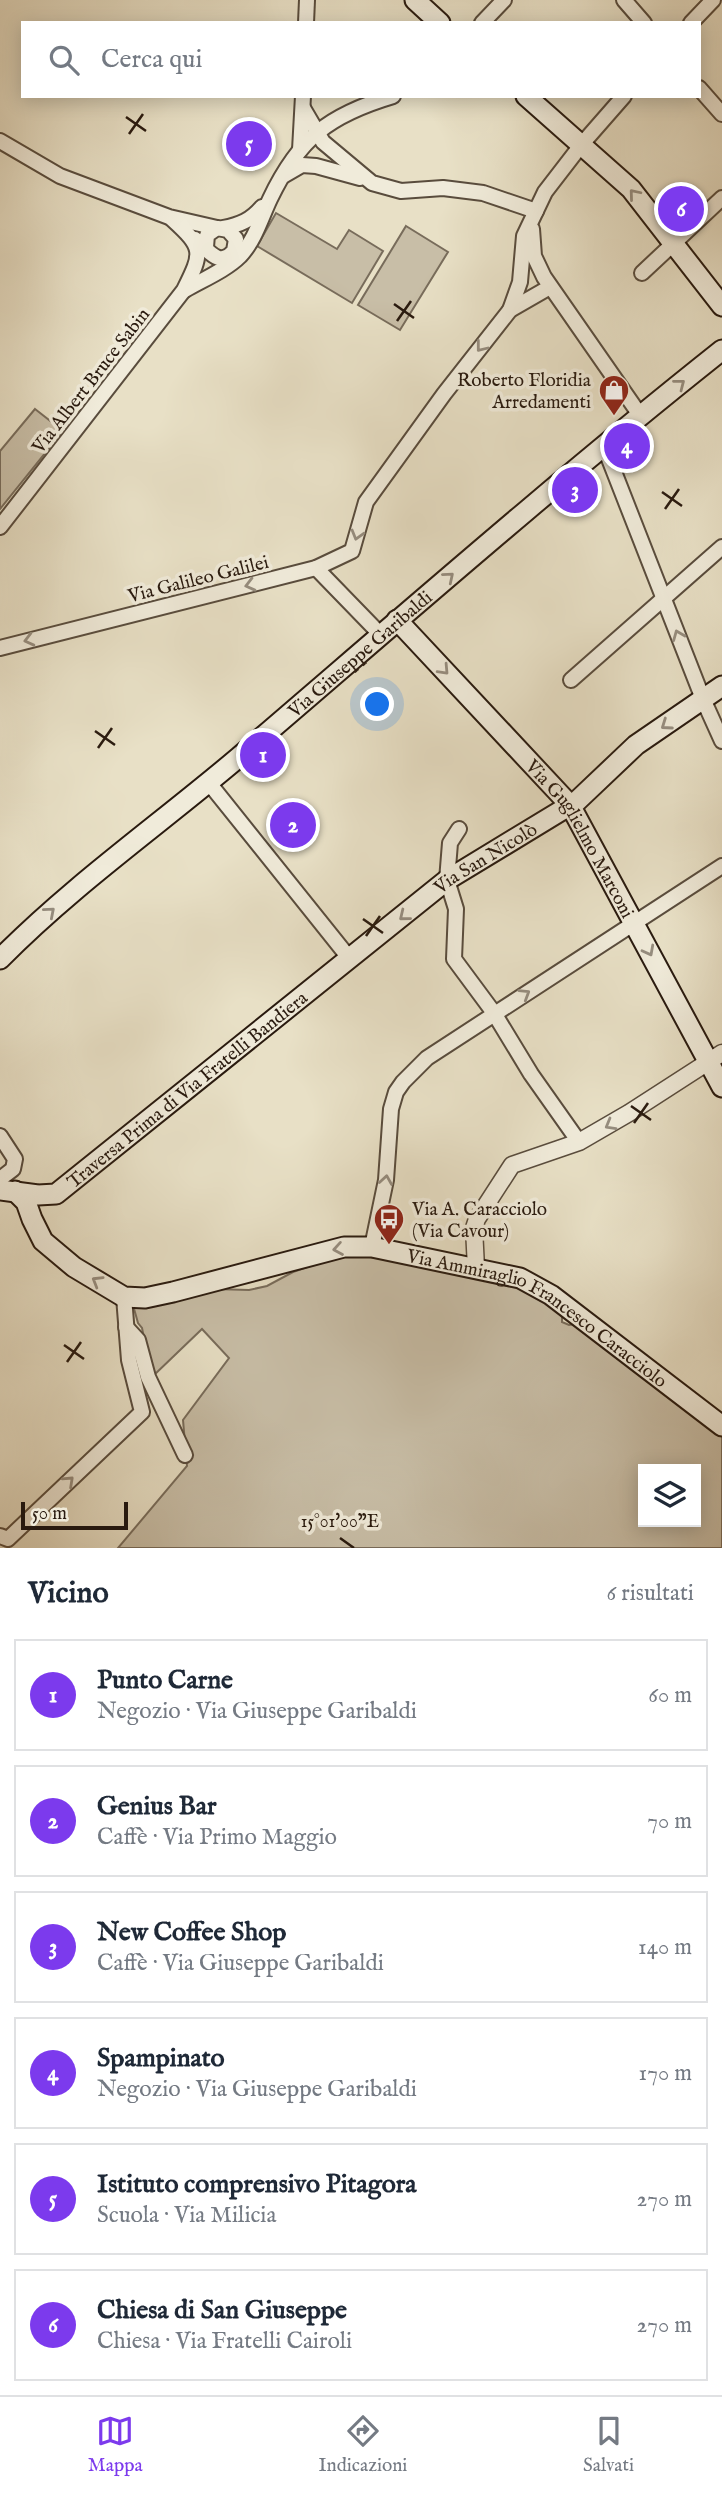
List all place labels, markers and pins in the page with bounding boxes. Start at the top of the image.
pin: 5 [226,118,272,170]
pin: 6 [658,183,704,235]
place label: Roberto Floridia Arredamenti [457,369,592,415]
shop icon: Roberto Floridia Arredamenti [597,373,631,417]
pin: 4 [604,420,650,472]
pin: 3 [552,464,598,516]
pin: 1 [240,729,286,781]
pin: 2 [270,799,316,851]
place label: Via A. Caracciolo (Via Cavour) [411,1198,547,1244]
bus stop icon: Via A. Caracciolo (Via Cavour) [372,1202,406,1246]

